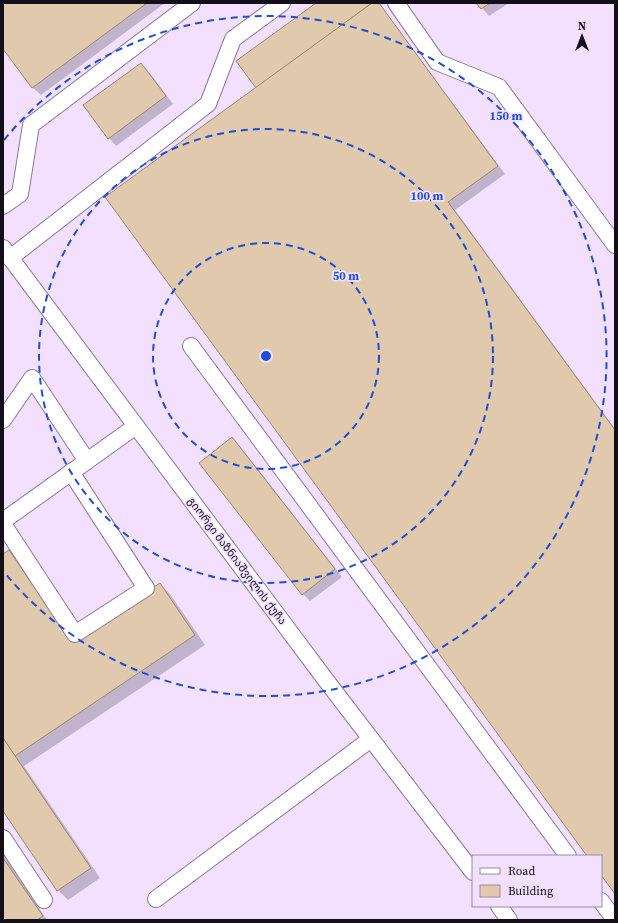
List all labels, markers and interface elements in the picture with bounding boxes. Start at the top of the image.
north arrow [562,16,602,56]
text: N [578,19,586,34]
text: 150 m [490,108,523,124]
text: 100 m [411,188,444,204]
text: 50 m [333,268,359,284]
centre of rings [259,349,273,363]
street label: გიორგი მაზნიაშვილის ქუჩა [184,494,290,628]
legend [472,855,602,907]
text: Road [508,863,535,879]
text: Building [508,883,553,899]

